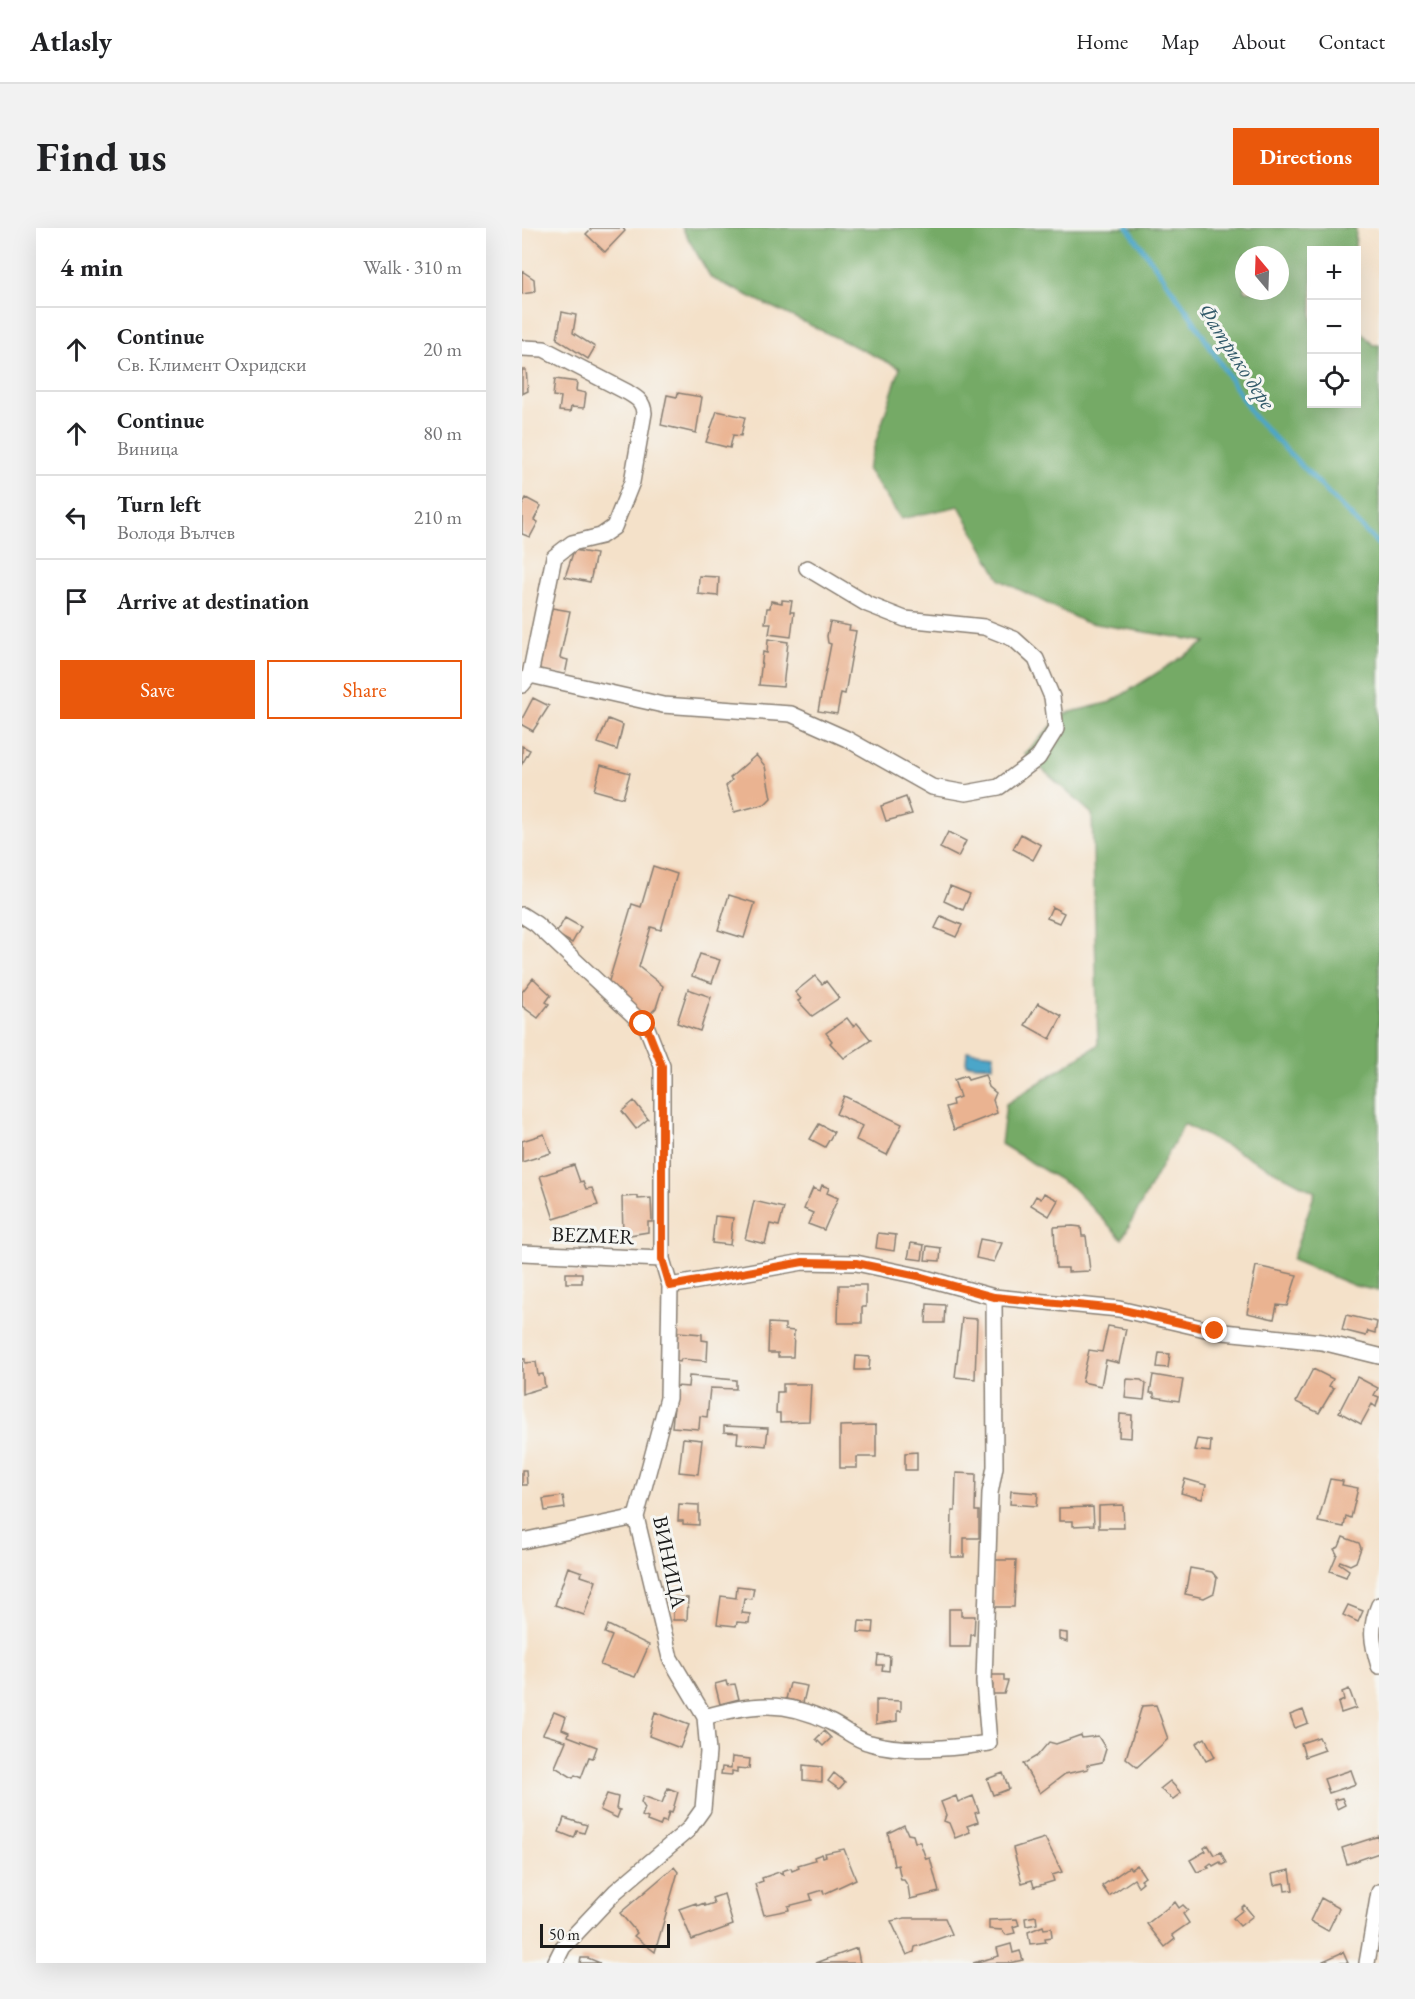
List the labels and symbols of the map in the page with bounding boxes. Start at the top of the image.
north arrow [1235,246,1289,300]
water label: Фатрико дере [1192,297,1282,415]
route start [629,1010,655,1036]
street label: BEZMER [551,1220,636,1250]
route end [1201,1317,1227,1343]
street label: ВИНИЦА [647,1513,693,1611]
scale bar [540,1921,670,1948]

